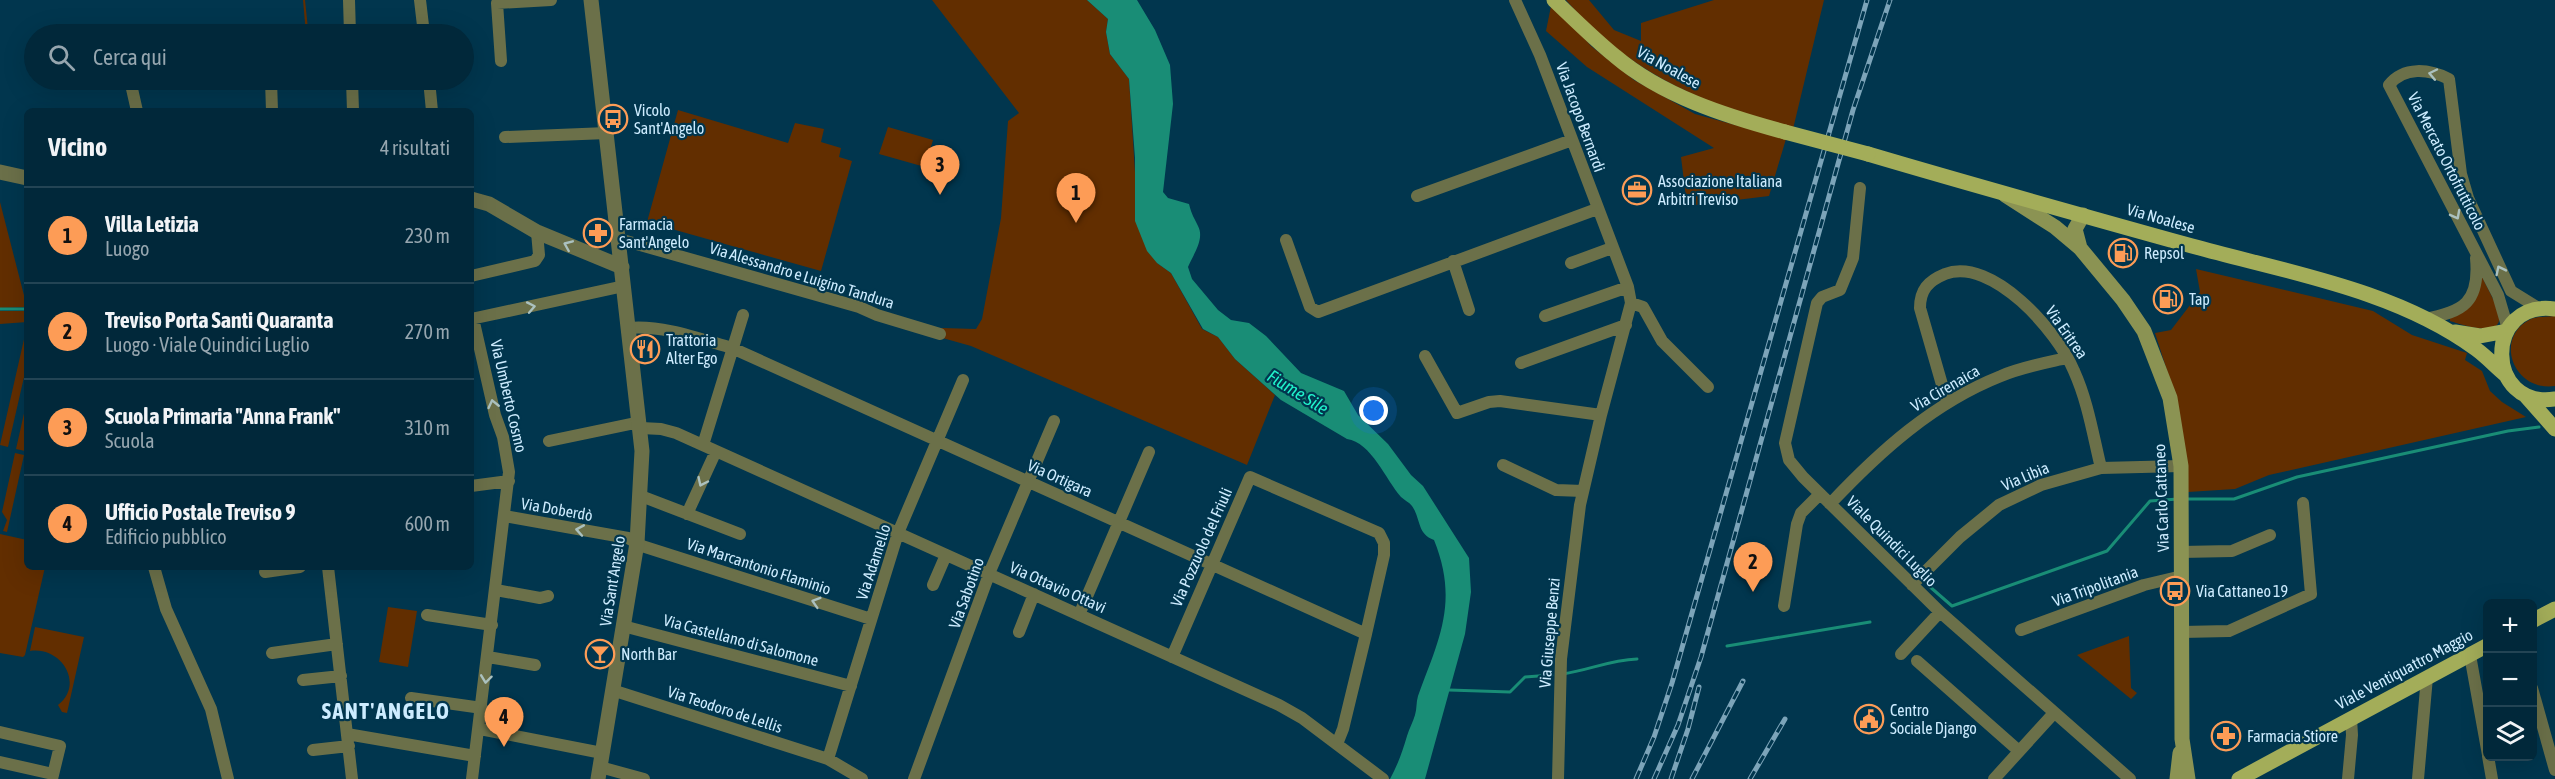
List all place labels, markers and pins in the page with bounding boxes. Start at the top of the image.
place label: Vicolo Sant'Angelo [634,101,704,138]
bus stop icon: Vicolo Sant'Angelo [597,103,629,135]
pin: 3 [920,146,960,195]
place label: Associazione Italiana Arbitri Treviso [1658,172,1783,208]
pin: 1 [1056,174,1096,223]
office icon: Associazione Italiana Arbitri Treviso [1621,174,1653,206]
place label: Farmacia Sant'Angelo [619,215,689,252]
pharmacy icon: Farmacia Sant'Angelo [582,217,614,249]
fuel station icon: Repsol [2107,237,2139,269]
place label: Repsol [2144,244,2185,263]
fuel station icon: Tap [2152,283,2184,315]
place label: Tap [2189,290,2210,309]
place label: Trattoria Alter Ego [666,331,718,368]
restaurant icon: Trattoria Alter Ego [629,333,661,365]
pin: 2 [1734,542,1772,592]
bus stop icon: Via Cattaneo 19 [2159,575,2191,607]
place label: Via Cattaneo 19 [2196,582,2288,600]
bar icon: North Bar [584,638,616,670]
place label: North Bar [621,645,677,663]
pin: 4 [484,698,524,747]
place label: Centro Sociale Django [1890,701,1977,738]
public building icon: Centro Sociale Django [1853,703,1885,735]
pharmacy icon: Farmacia Stiore [2210,720,2242,752]
place label: Farmacia Stiore [2247,727,2338,745]

